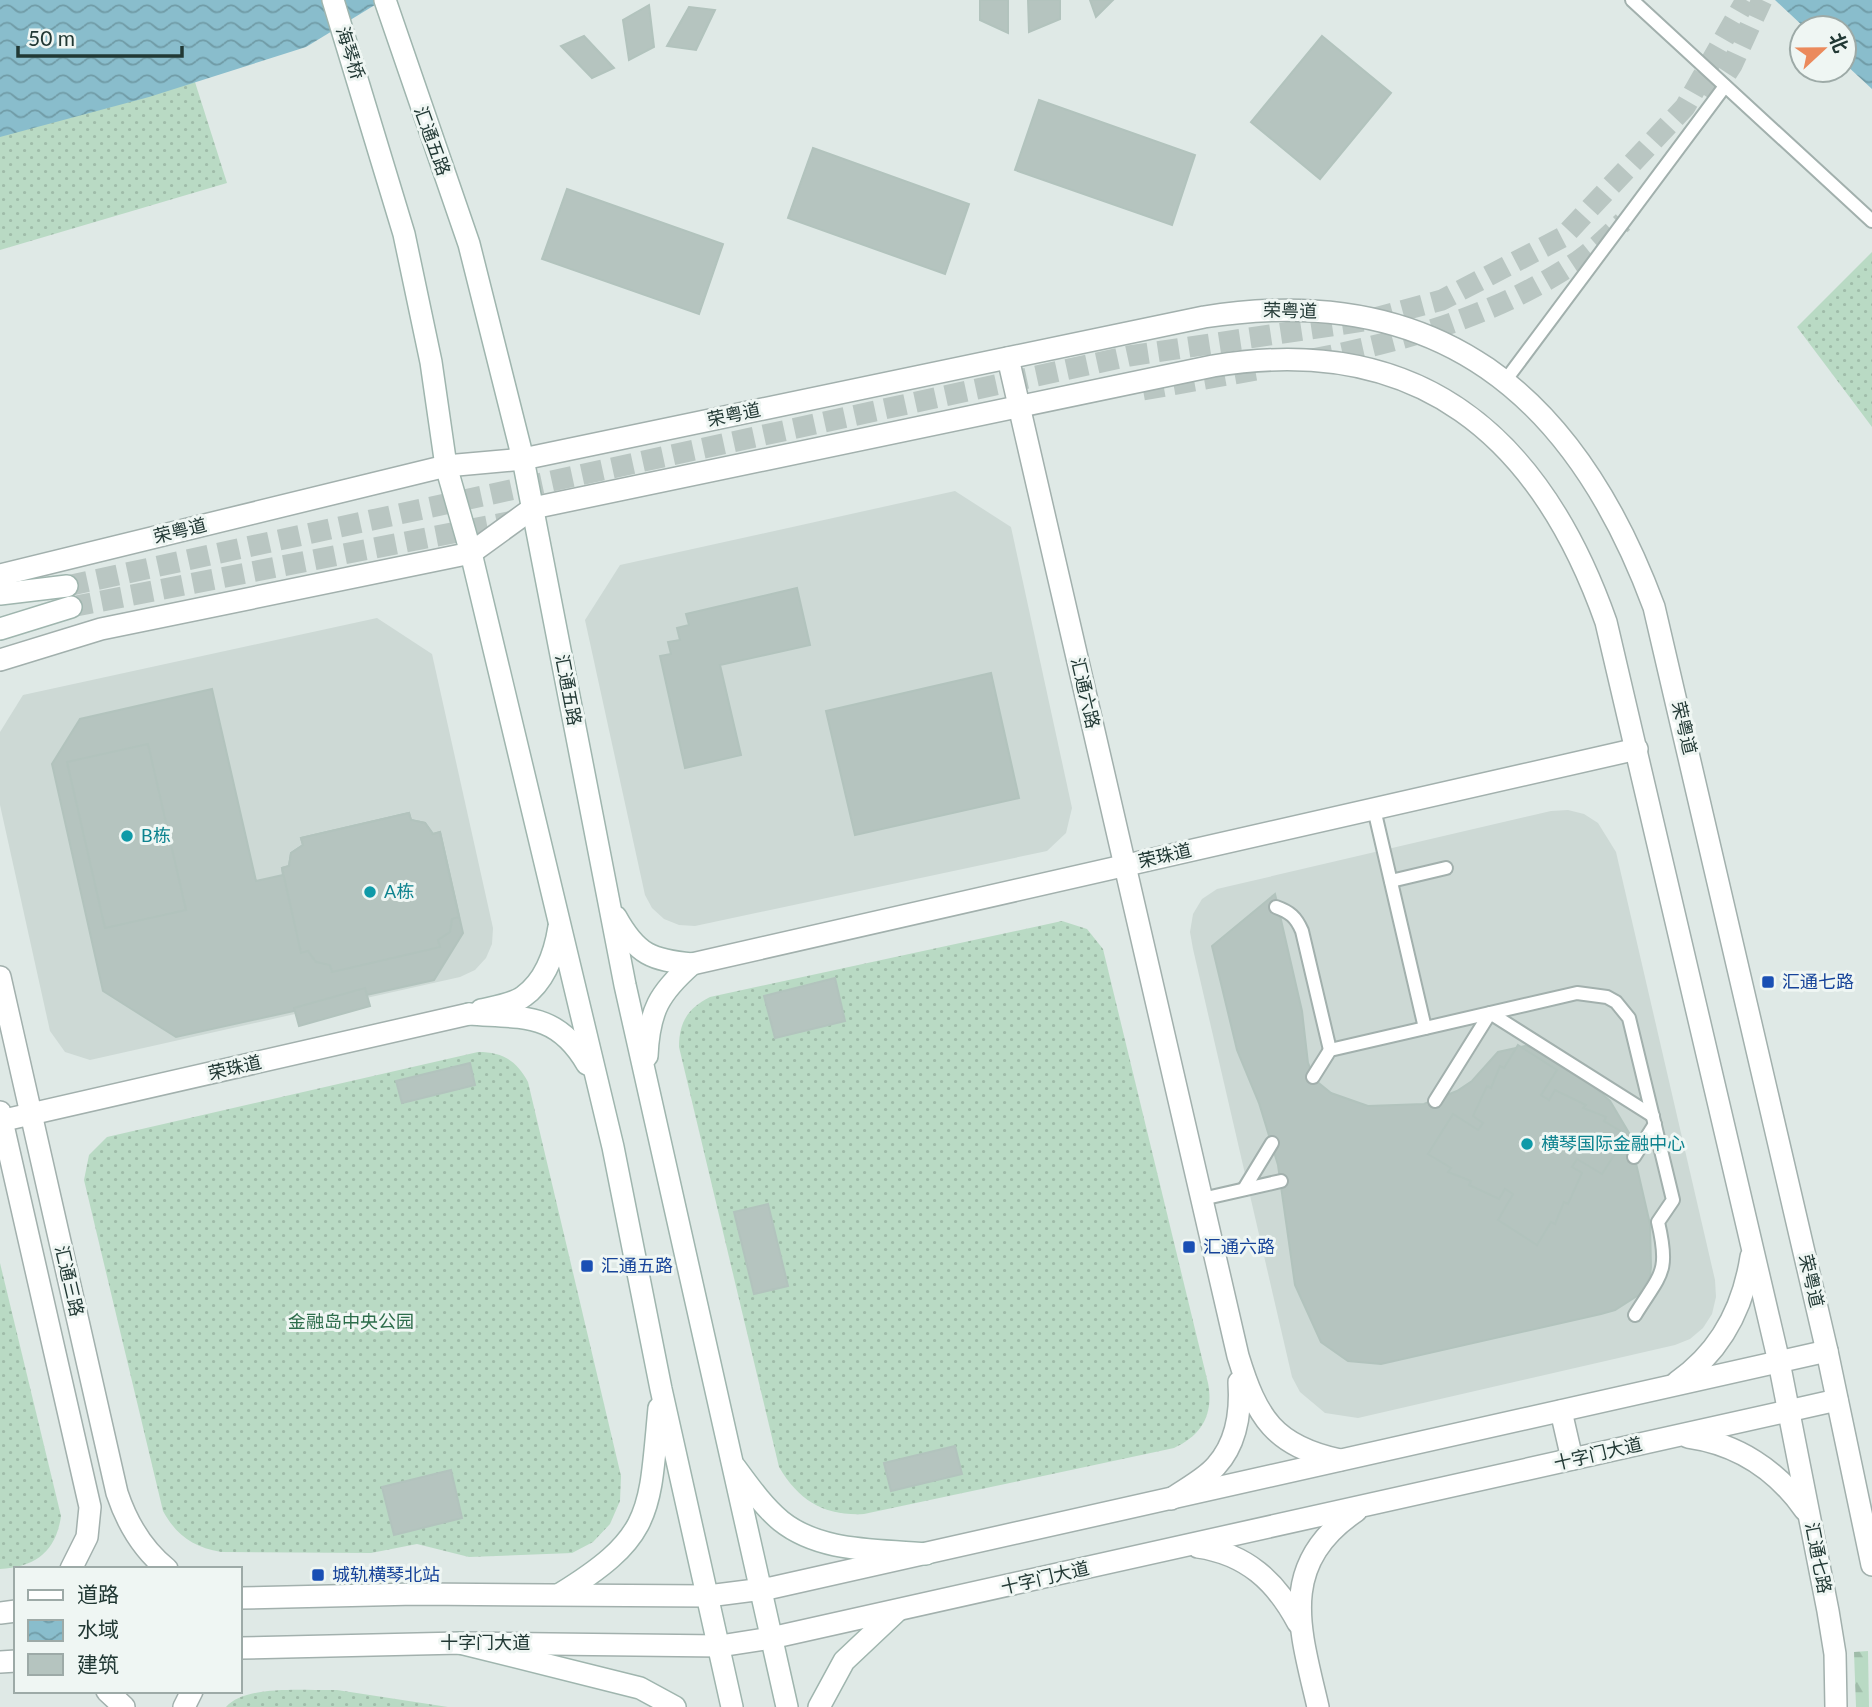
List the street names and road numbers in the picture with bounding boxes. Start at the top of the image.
street label: 海琴桥 [332,24,370,82]
street label: 汇通五路 [410,103,456,178]
street label: 荣粤道 [1263,299,1317,321]
street label: 荣粤道 [705,398,762,430]
street label: 荣粤道 [151,513,209,547]
street label: 汇通五路 [551,652,587,727]
street label: 汇通六路 [1067,655,1105,730]
street label: 荣粤道 [1668,699,1702,757]
street label: 荣珠道 [1136,838,1194,872]
street label: 荣珠道 [206,1050,264,1084]
street label: 汇通三路 [51,1243,89,1318]
street label: 荣粤道 [1795,1252,1829,1310]
street label: 十字门大道 [1551,1432,1644,1474]
street label: 汇通七路 [1801,1520,1837,1595]
street label: 十字门大道 [998,1556,1091,1598]
street label: 十字门大道 [440,1631,530,1653]

